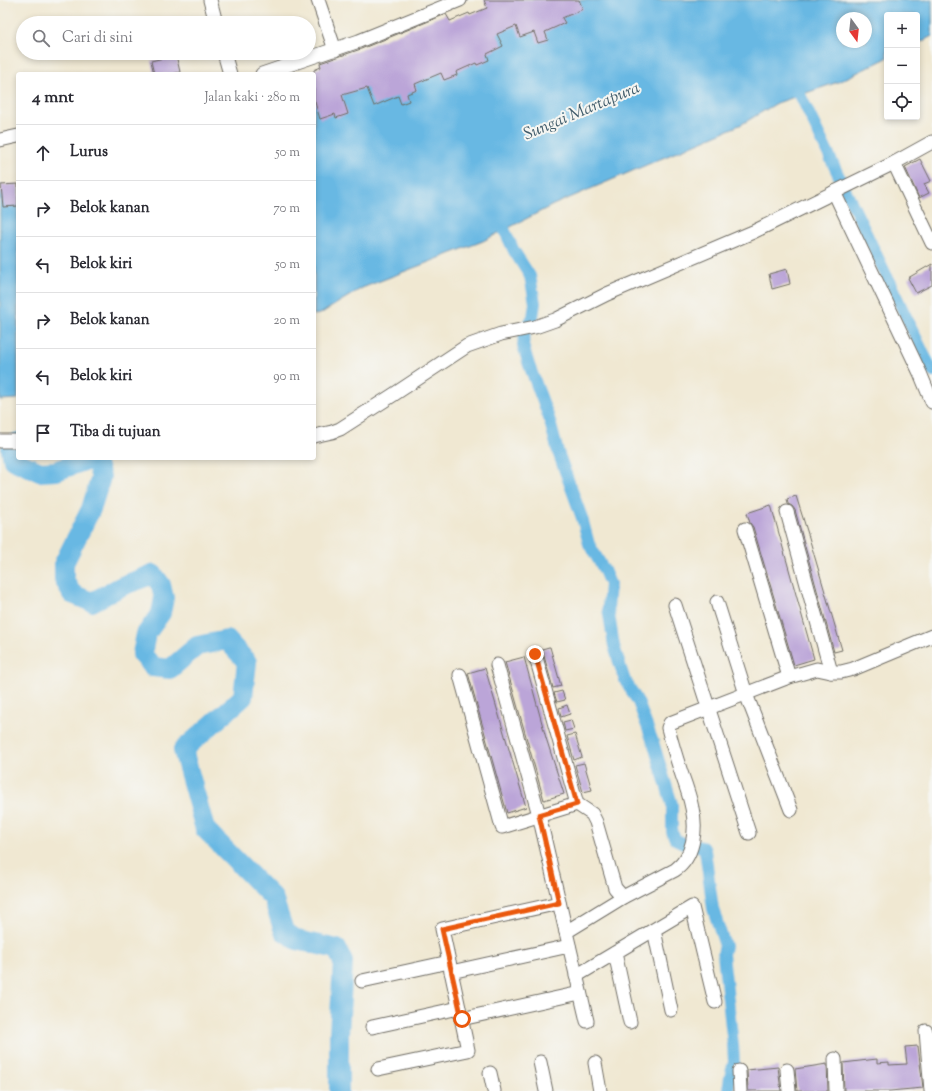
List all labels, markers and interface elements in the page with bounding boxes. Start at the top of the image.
north arrow [836,12,872,48]
map controls [884,12,920,120]
button: + [884,12,920,48]
search box [16,16,316,60]
icon: search [30,27,52,49]
text: Cari di sini [62,28,133,49]
button: − [884,48,920,84]
water label: Sungai Martapura [520,76,644,147]
button: locate [884,84,920,120]
text: 4 mnt [32,86,74,110]
text: Jalan kaki · 280 m [205,89,300,107]
icon: ahead [32,142,54,164]
text: Lurus [70,142,108,163]
text: 50 m [275,144,300,162]
icon: right [32,198,54,220]
text: Belok kanan [70,198,150,219]
text: 70 m [273,200,300,218]
icon: left [32,254,54,276]
text: Belok kiri [70,254,132,275]
text: 50 m [275,256,300,274]
icon: right [32,310,54,332]
text: Belok kanan [70,310,150,331]
text: 20 m [274,312,300,330]
icon: left [32,366,54,388]
text: Belok kiri [70,366,132,387]
text: 90 m [273,368,300,386]
icon: arrive [32,422,54,444]
text: Tiba di tujuan [70,422,161,443]
route end [526,645,544,663]
route start [453,1010,471,1028]

